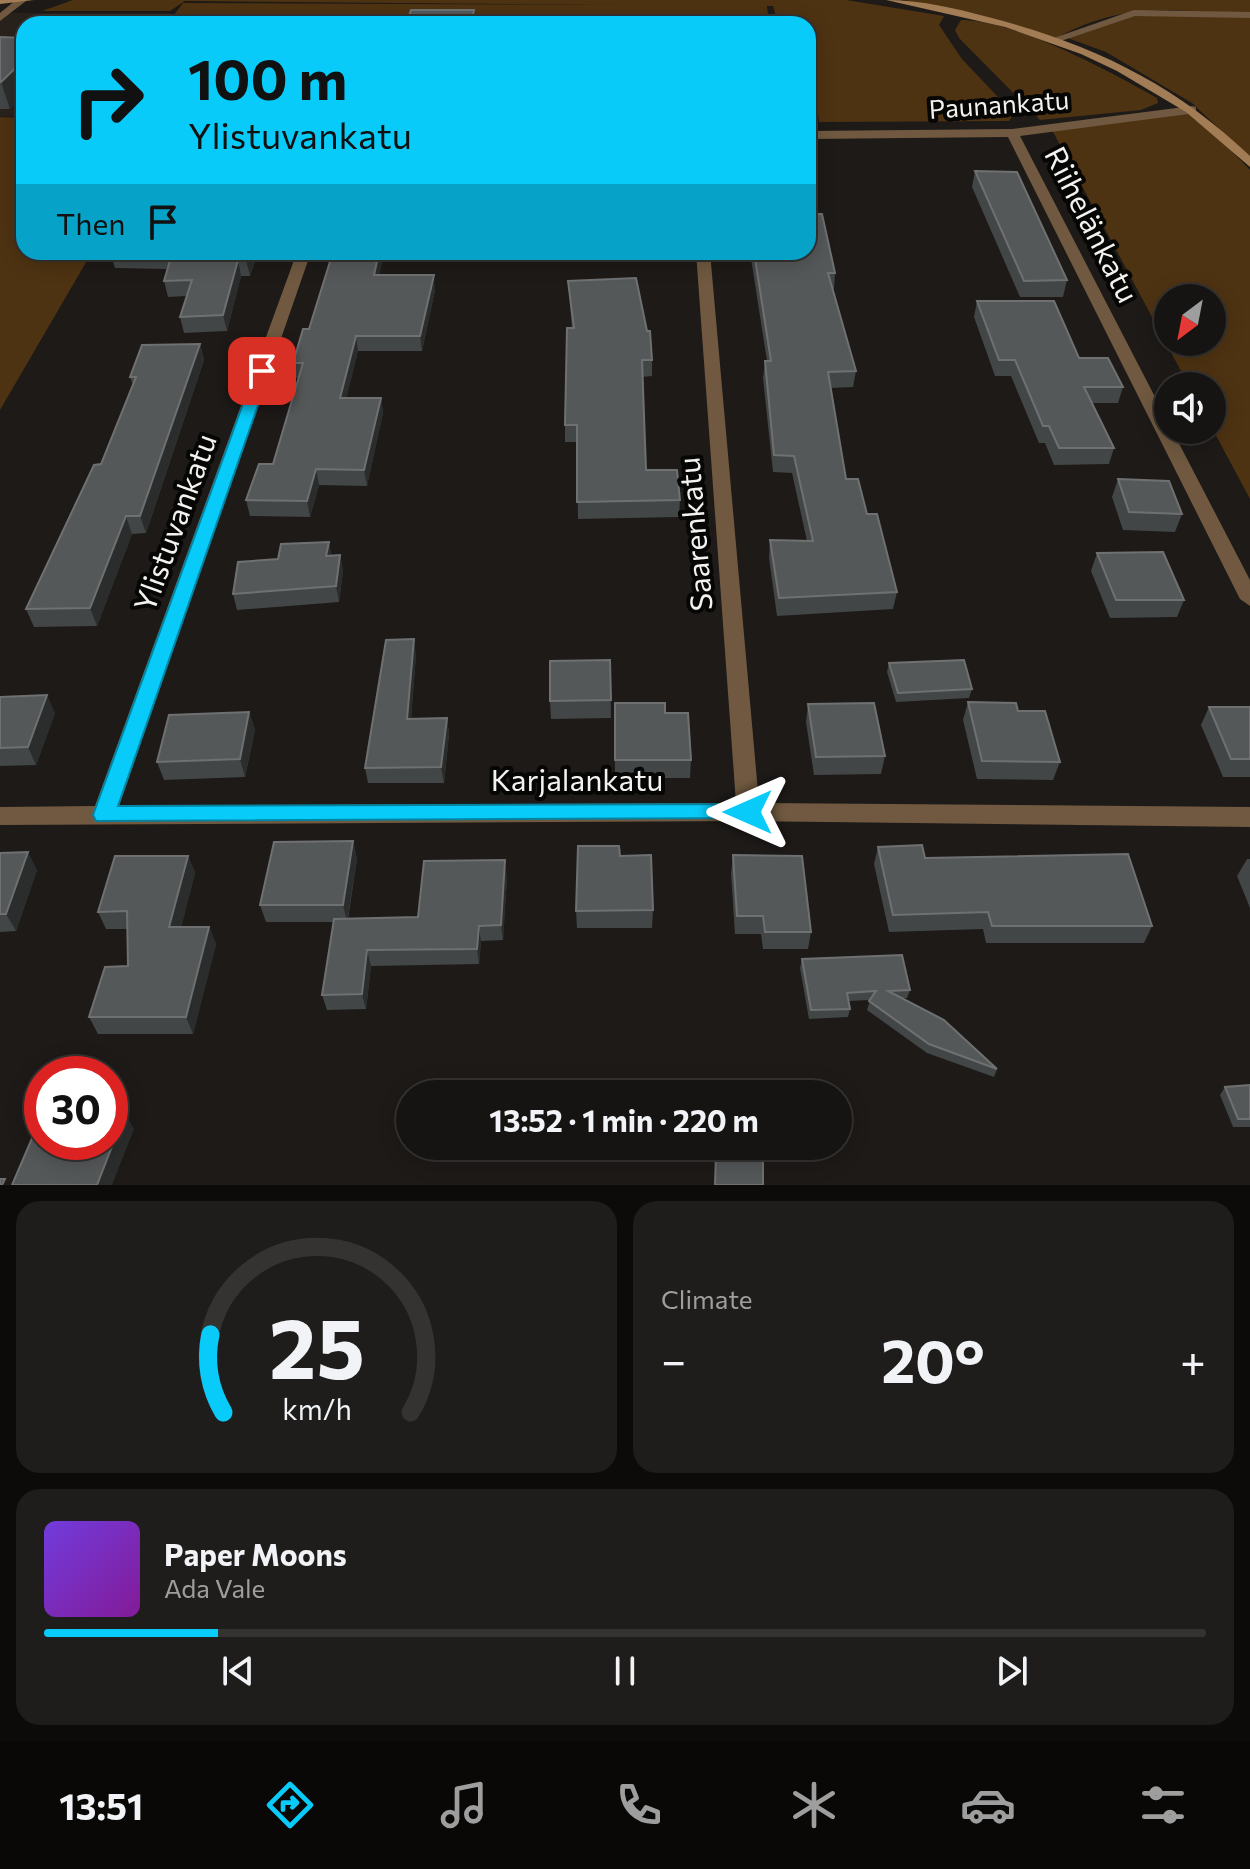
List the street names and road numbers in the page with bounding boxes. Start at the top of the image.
street label: Paunankatu [928,83,1070,124]
street label: Riihelänkatu [1038,140,1148,308]
street label: Ylistuvankatu [124,428,223,616]
street label: Saarenkatu [668,456,719,613]
street label: Karjalankatu [491,760,663,797]

